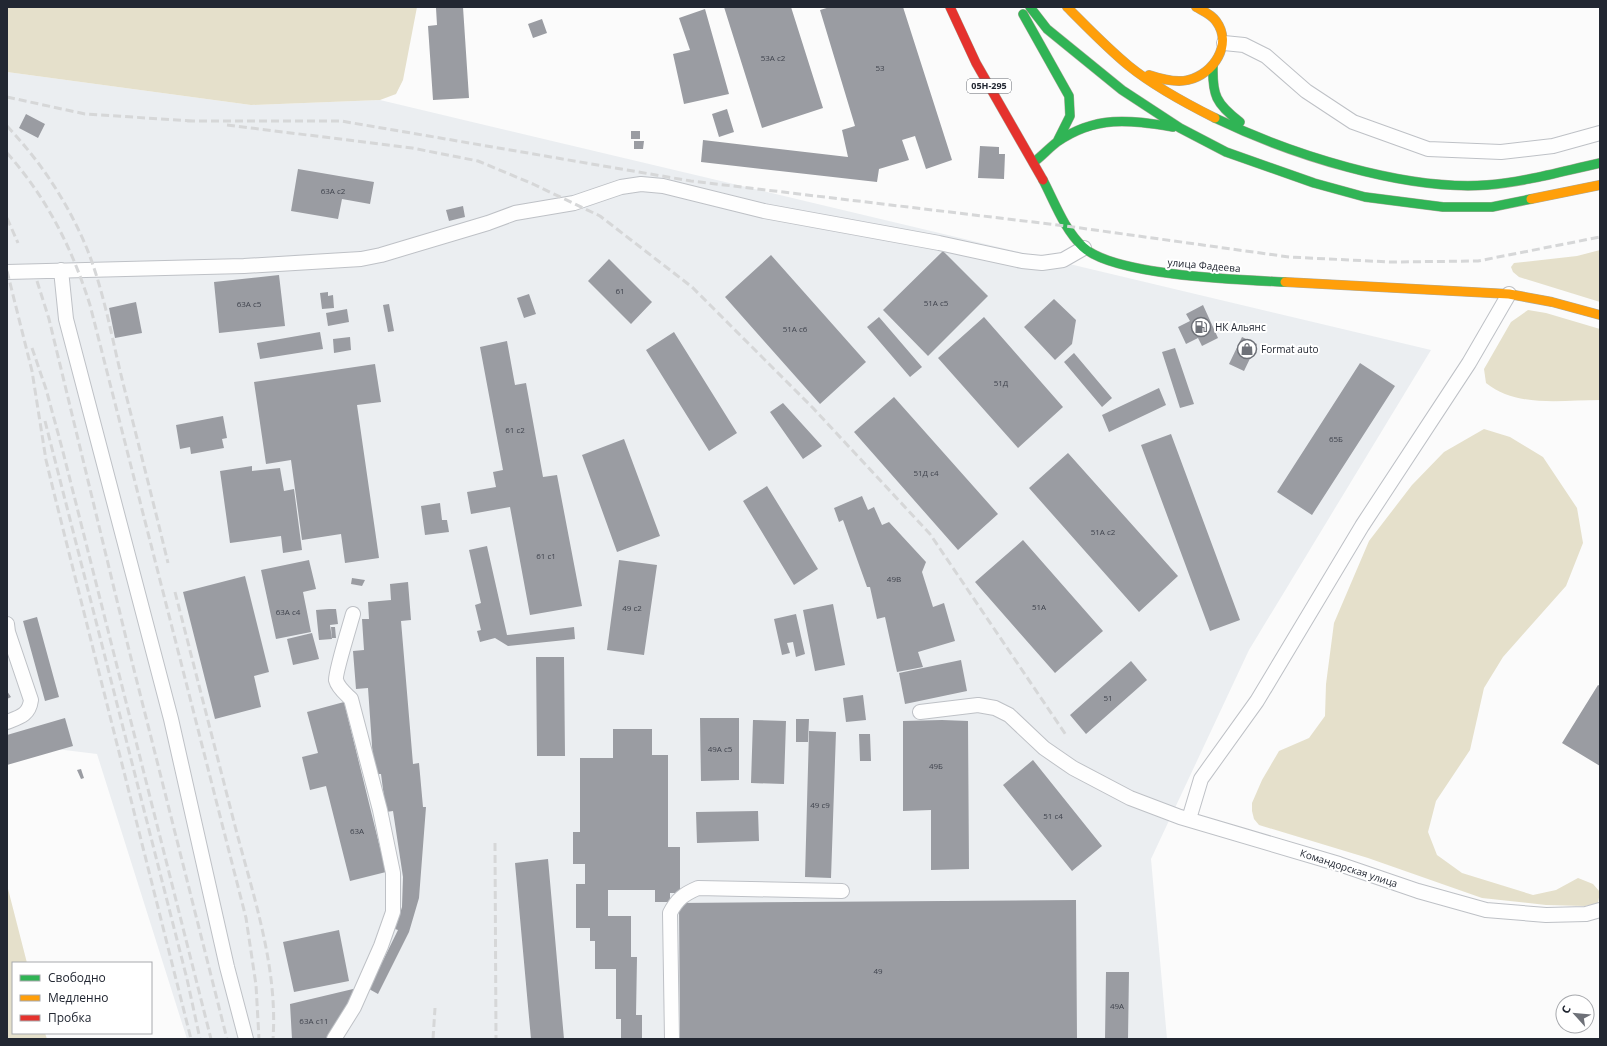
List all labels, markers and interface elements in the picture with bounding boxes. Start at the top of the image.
house number: 53А с2 [761,52,786,63]
house number: 53 [875,62,885,73]
road number: 05Н-295 [967,79,1011,93]
house number: 63А с2 [321,185,346,196]
street label: улица Фадеева [1167,255,1241,275]
house number: 61 [615,285,625,296]
house number: 51А с5 [924,297,949,308]
house number: 63А с5 [237,298,262,309]
fuel station icon: НК Альянс [1190,316,1212,338]
place label: НК Альянс [1215,320,1266,334]
house number: 51А с6 [783,323,808,334]
shop icon: Format auto [1236,338,1258,360]
place label: Format auto [1261,342,1319,356]
house number: 51Д [994,377,1009,388]
house number: 61 с2 [505,424,525,435]
house number: 65Б [1329,433,1343,444]
house number: 51Д с4 [913,467,939,478]
house number: 51А с2 [1091,526,1116,537]
house number: 61 с1 [536,550,556,561]
house number: 49В [887,573,901,584]
house number: 51А [1032,601,1047,612]
house number: 49 с2 [622,602,642,613]
house number: 63А с4 [276,606,301,617]
house number: 51 [1103,692,1113,703]
house number: 49А с5 [708,743,733,754]
house number: 49Б [929,760,943,771]
house number: 49 с9 [810,799,830,810]
house number: 51 с4 [1043,810,1063,821]
house number: 63А [350,825,365,836]
street label: Командорская улица [1298,846,1400,890]
legend [12,962,152,1034]
house number: 49 [873,965,883,976]
text: Свободно [48,969,106,986]
text: Медленно [48,989,108,1006]
north arrow [1555,994,1595,1034]
house number: 49А [1110,1000,1125,1011]
text: С [1557,1003,1574,1016]
text: Пробка [48,1009,91,1026]
house number: 63А с11 [299,1015,329,1026]

